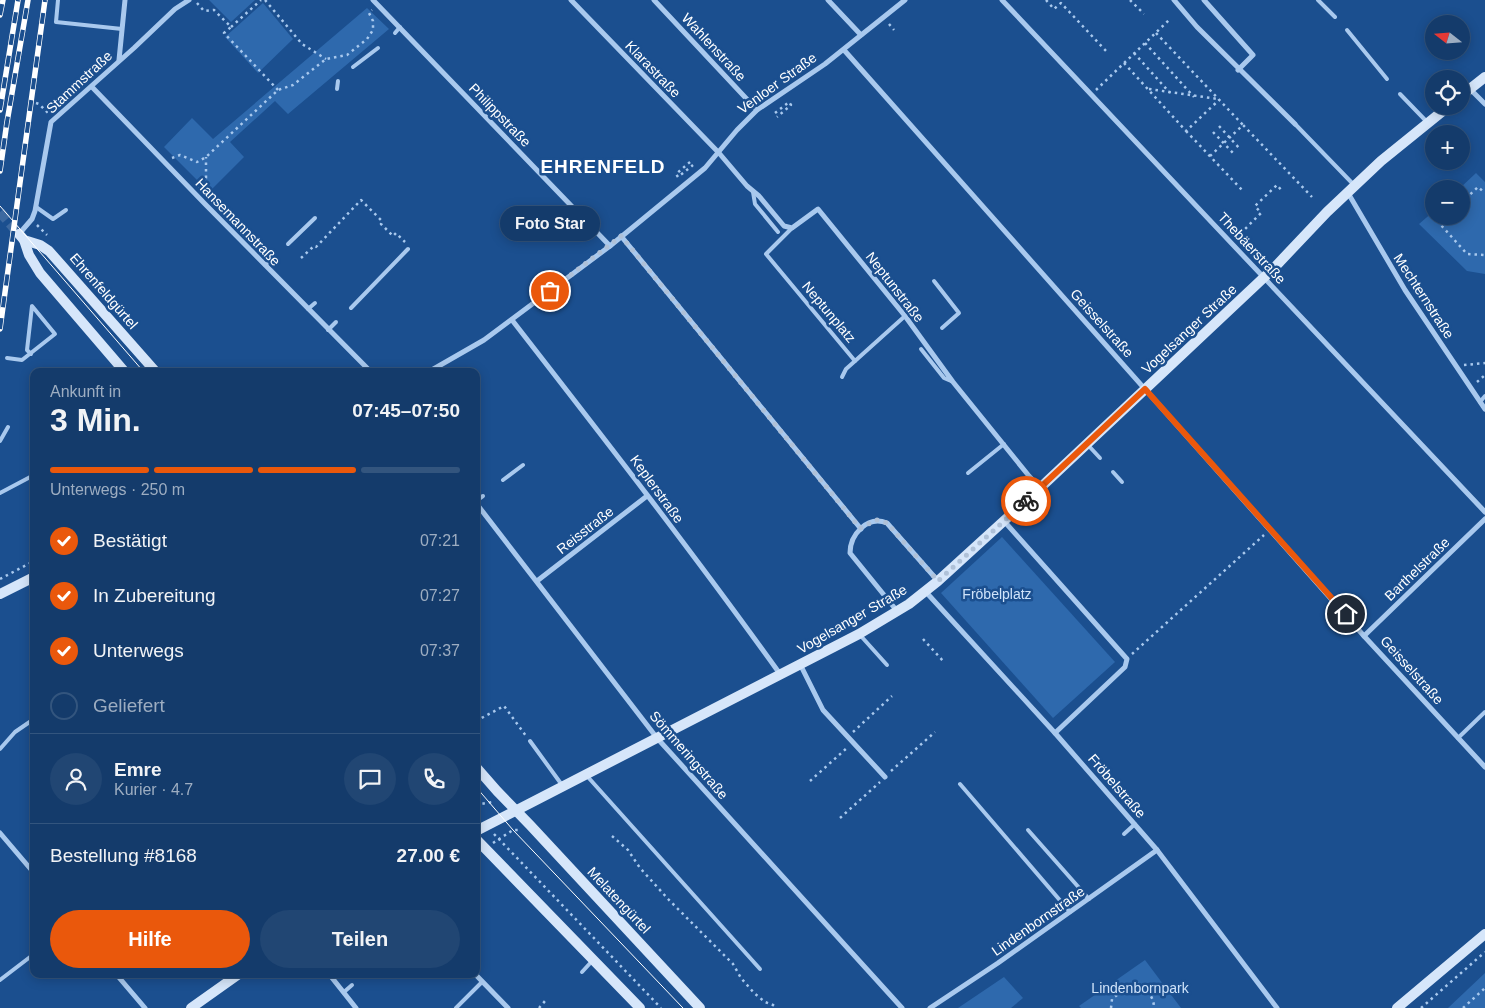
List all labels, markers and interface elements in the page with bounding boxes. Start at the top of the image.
street label: Wahlenstraße [679,10,750,84]
north arrow [1425,15,1470,60]
map controls [1425,15,1470,225]
street label: Klarastraße [622,37,684,101]
street label: Stammstraße [43,47,115,117]
street label: Venloer Straße [735,49,820,117]
button: locate [1425,70,1470,115]
street label: Philippstraße [466,80,534,150]
button: + [1425,125,1470,170]
district label: EHRENFELD [540,156,666,177]
street label: Hansemannstraße [192,175,284,269]
button: − [1425,180,1470,225]
callout: Foto Star [500,206,600,241]
street label: Thebäerstraße [1215,209,1289,287]
text: Foto Star [515,215,585,232]
street label: Neptunstraße [863,249,928,326]
street label: Ehrenfeldgürtel [67,250,141,332]
street label: Mechternstraße [1391,251,1458,342]
pin [529,270,571,312]
icon: bag [536,277,564,305]
street label: Neptunplatz [799,278,859,346]
street label: Vogelsanger Straße [1138,281,1240,377]
street label: Geisselstraße [1067,286,1137,361]
text: Ankunft in [50,383,121,400]
text: 07:45–07:50 [352,400,460,421]
text: 3 Min. [50,402,141,438]
street label: Keplerstraße [627,452,687,526]
courier [1001,476,1051,526]
text: Unterwegs · 250 m [50,481,185,498]
icon: bike [1012,487,1040,515]
street label: Reisstraße [553,503,617,557]
icon: check [50,527,78,555]
text: Bestätigt [93,530,167,551]
text: 07:21 [420,532,460,549]
street label: Barthelstraße [1381,534,1453,604]
street label: Vogelsanger Straße [794,581,910,657]
icon: check [50,582,78,610]
text: In Zubereitung [93,585,216,606]
park label: Fröbelplatz [962,586,1032,602]
text: 07:27 [420,587,460,604]
pin [1325,593,1367,635]
icon: home [1332,600,1360,628]
street label: Geisselstraße [1377,633,1447,708]
icon: check [50,637,78,665]
text: Unterwegs [93,640,184,661]
text: 07:37 [420,642,460,659]
text: Geliefert [93,695,165,716]
street label: Sömmeringstraße [646,708,732,802]
street label: Fröbelstraße [1085,751,1149,821]
button: person [50,753,102,805]
button: chat [344,753,396,805]
button: phone [408,753,460,805]
text: Emre [114,759,162,780]
text: Kurier · 4.7 [114,781,193,798]
text: Bestellung #8168 [50,845,197,866]
text: 27.00 € [397,845,460,866]
street label: Melatengürtel [584,864,654,936]
street label: Lindenbornstraße [988,883,1088,959]
button: Hilfe [50,910,250,968]
button: Teilen [260,910,460,968]
park label: Lindenbornpark [1091,980,1190,996]

